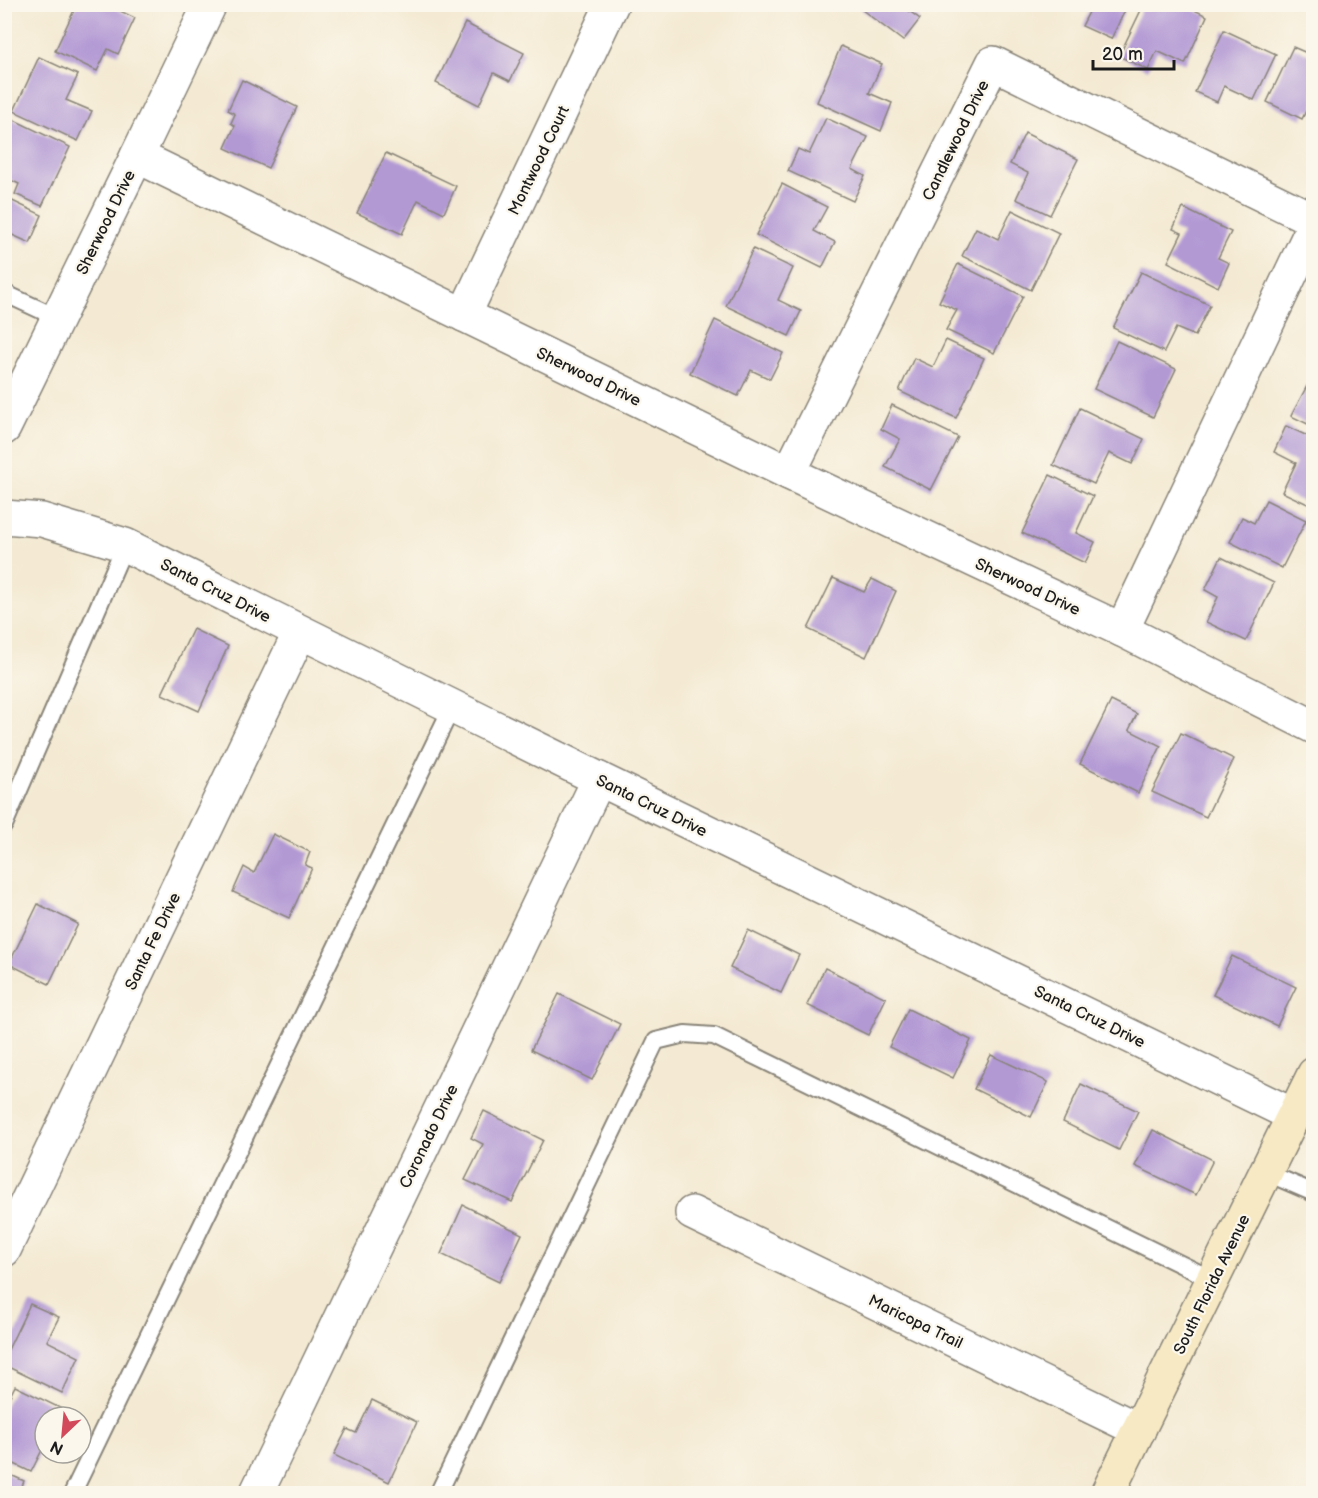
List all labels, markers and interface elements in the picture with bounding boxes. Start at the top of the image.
scale bar [1093,33,1174,71]
text: 20 m [1102,44,1143,65]
street label: Candlewood Drive [919,77,994,204]
street label: Montwood Court [505,103,574,218]
street label: Sherwood Drive [73,167,140,278]
street label: Sherwood Drive [533,344,644,411]
street label: Santa Cruz Drive [157,555,274,628]
street label: Sherwood Drive [972,555,1083,620]
street label: Santa Cruz Drive [593,771,710,842]
street label: Santa Fe Drive [122,889,185,993]
street label: Santa Cruz Drive [1031,982,1148,1053]
street label: Coronado Drive [396,1081,463,1192]
street label: South Florida Avenue [1170,1211,1255,1358]
street label: Maricopa Trail [865,1291,966,1353]
north arrow [33,1405,93,1465]
text: N [48,1436,67,1458]

